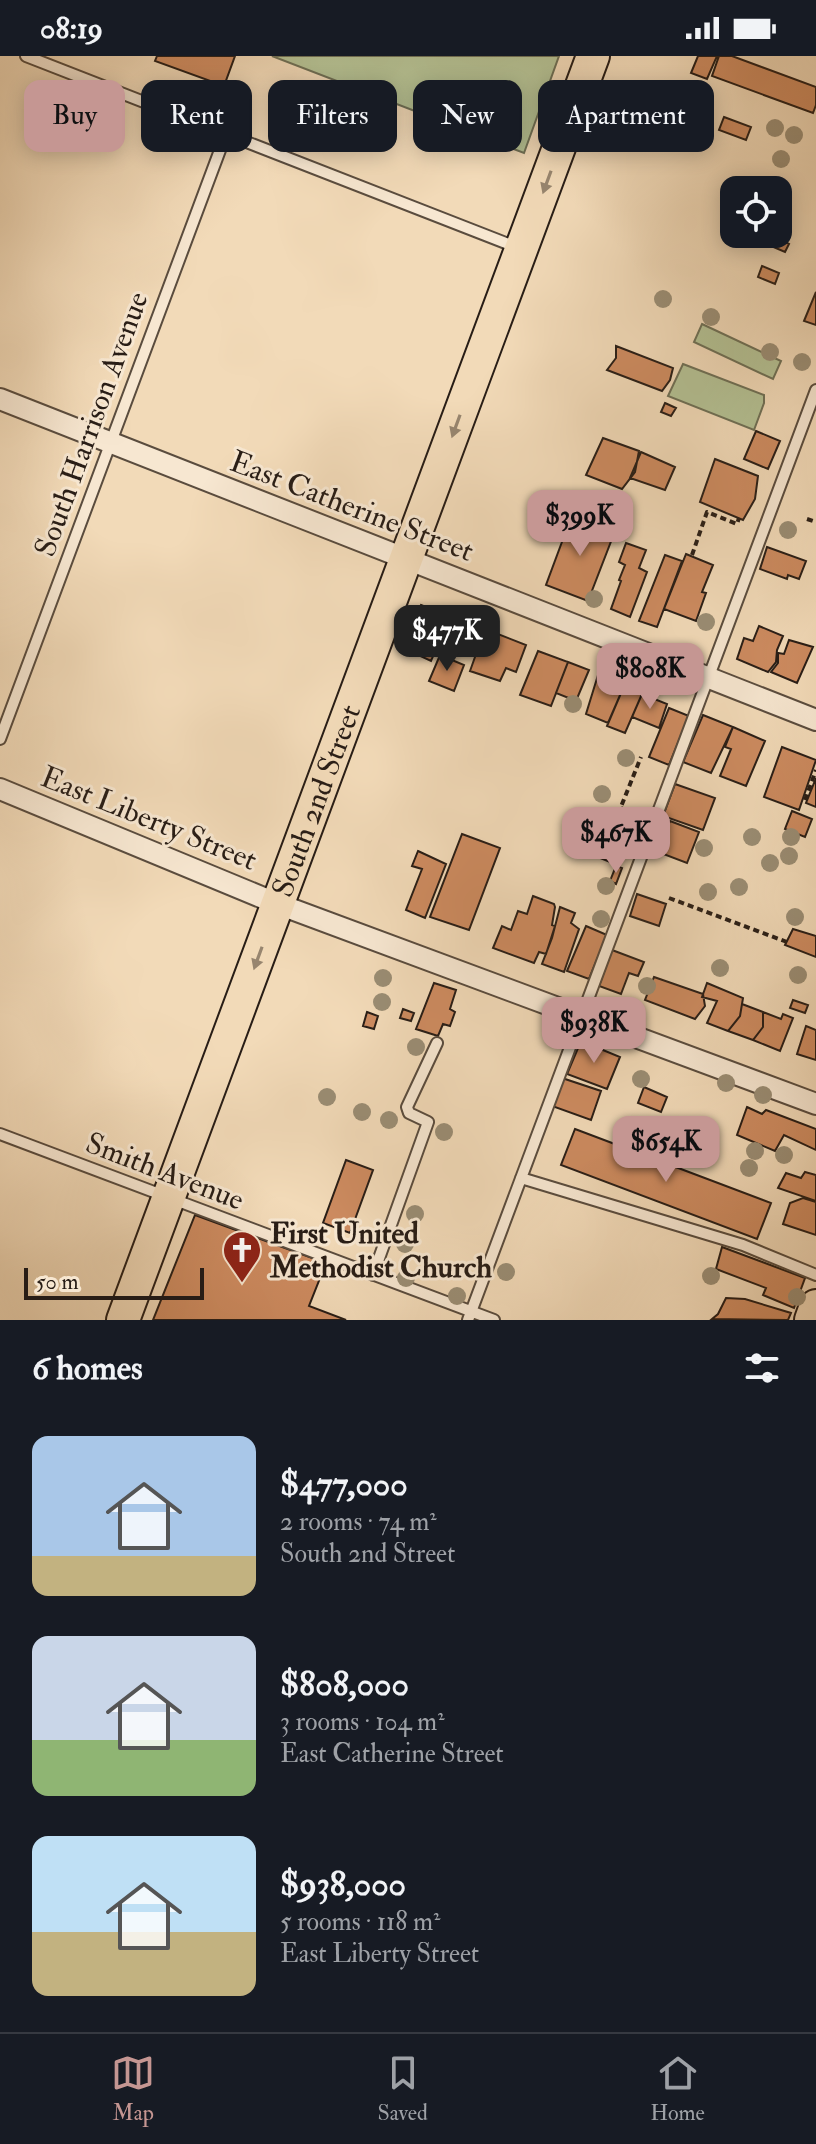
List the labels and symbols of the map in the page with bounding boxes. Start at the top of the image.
one-way arrow [540,170,552,194]
street label: South Harrison Avenue [26,287,157,562]
one-way arrow [450,414,462,438]
street label: East Catherine Street [225,443,479,570]
pin: $399K [524,490,636,558]
pin: $477K [391,605,503,673]
pin: $808K [594,643,706,711]
street label: South 2nd Street [264,699,369,902]
street label: East Liberty Street [35,758,263,879]
pin: $467K [560,807,672,875]
one-way arrow [251,946,264,970]
pin: $938K [538,997,650,1065]
pin: $654K [610,1116,722,1184]
street label: Smith Avenue [81,1124,249,1219]
place label: First United Methodist Church [269,1215,492,1286]
church icon: First United Methodist Church [221,1229,263,1284]
scale bar [24,1264,204,1300]

